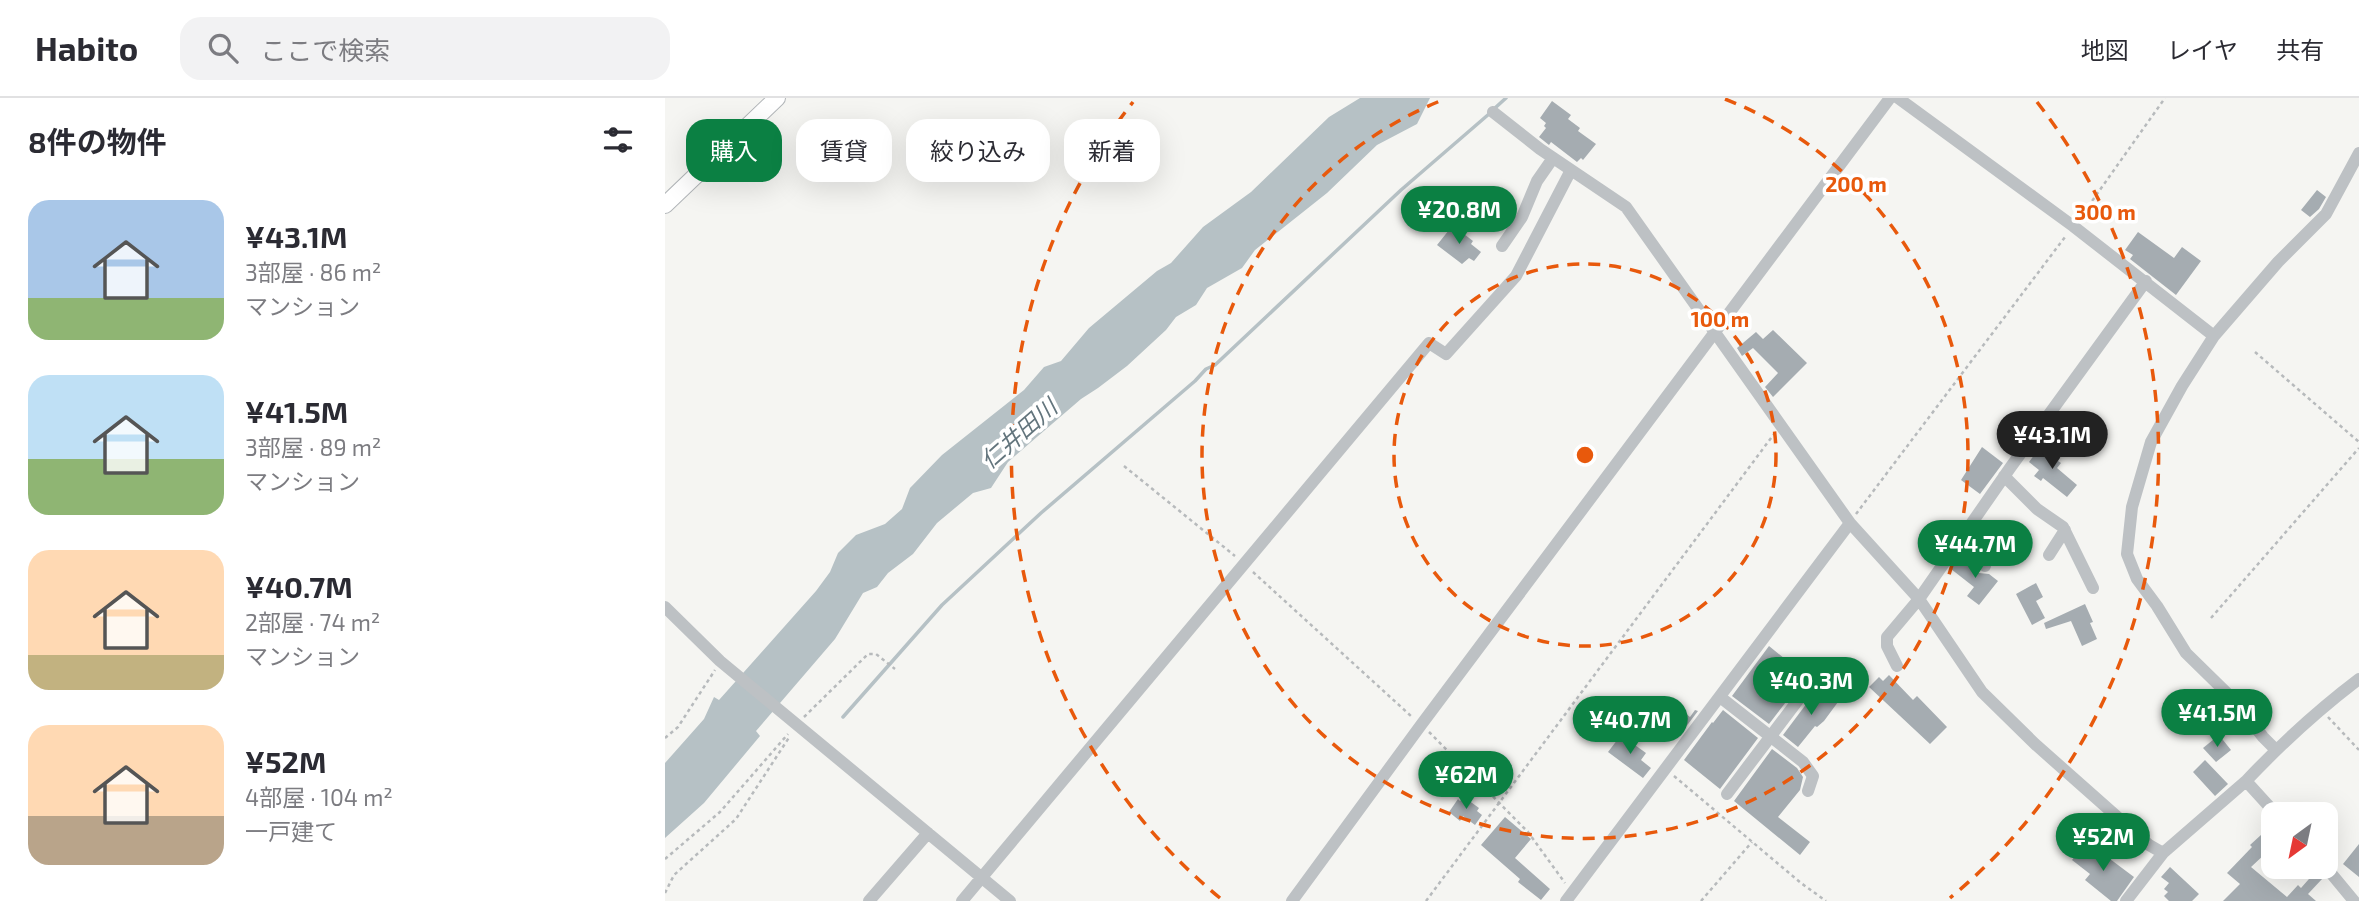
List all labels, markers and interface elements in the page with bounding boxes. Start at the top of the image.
search box [180,17,670,80]
text: Habito [35,28,138,68]
icon: search [204,29,242,67]
text: ここで検索 [260,34,390,65]
text: 地図 [2081,35,2129,64]
text: レイヤ [2167,35,2238,64]
text: 共有 [2276,35,2324,64]
chip: 購入 [686,119,782,182]
chip: 賃貸 [796,119,892,182]
chip: 絞り込み [906,119,1050,182]
chip: 新着 [1064,119,1160,182]
icon: filters [599,121,637,159]
text: 8件の物件 [28,123,167,159]
text: 200 m [1825,171,1887,196]
pin: ¥20.8M [1402,186,1516,246]
text: ¥20.8M [1417,195,1501,223]
text: 300 m [2074,199,2136,224]
text: ¥43.1M [245,218,347,254]
icon: home [84,228,168,312]
text: 3部屋 · 86 m² [245,258,381,286]
text: マンション [245,292,360,320]
text: 100 m [1691,306,1749,331]
water label: 仁井田川 [974,391,1065,474]
text: ¥41.5M [245,393,348,429]
icon: home [84,403,168,487]
pin: ¥43.1M [1995,412,2109,471]
text: ¥43.1M [2013,420,2091,448]
text: 3部屋 · 89 m² [245,433,381,461]
centre of rings [1573,443,1597,467]
text: マンション [245,467,360,495]
pin: ¥44.7M [1918,520,2032,580]
text: ¥44.7M [1934,529,2016,557]
text: ¥40.7M [245,568,353,604]
icon: home [84,578,168,662]
text: 2部屋 · 74 m² [245,608,380,636]
text: マンション [245,642,360,670]
pin: ¥40.3M [1754,658,1868,717]
text: ¥40.3M [1769,666,1853,694]
pin: ¥41.5M [2160,690,2274,749]
pin: ¥40.7M [1573,696,1687,756]
text: ¥41.5M [2177,698,2257,726]
text: ¥40.7M [1589,705,1671,733]
text: ¥52M [245,743,326,779]
pin: ¥62M [1425,752,1507,811]
icon: home [84,753,168,837]
text: ¥62M [1434,760,1498,788]
text: 4部屋 · 104 m² [245,783,393,811]
north arrow [2261,802,2338,878]
map controls [2261,802,2338,879]
pin: ¥52M [2062,814,2144,873]
text: 一戸建て [245,817,337,845]
text: ¥52M [2072,822,2134,850]

